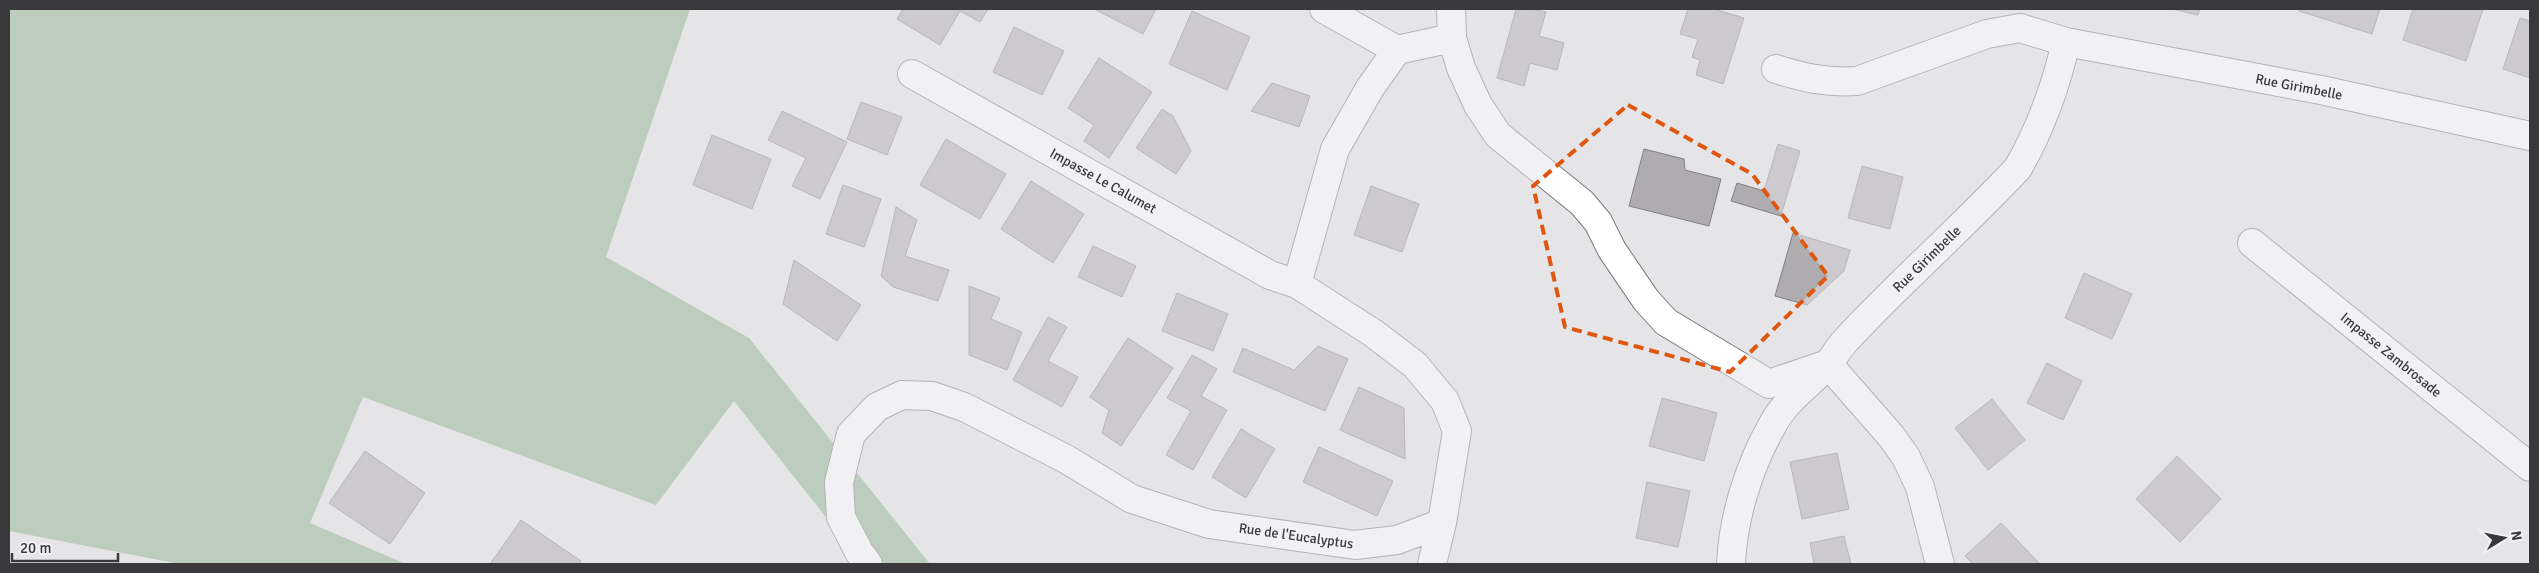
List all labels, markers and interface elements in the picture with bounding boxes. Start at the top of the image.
street label: Rue Girimbelle [2254,70,2344,104]
street label: Impasse Le Calumet [1047,145,1159,217]
street label: Rue Girimbelle [1889,222,1965,296]
street label: Impasse Zambrosade [2337,309,2445,401]
north arrow [2479,513,2529,563]
street label: Rue de l'Eucalyptus [1238,520,1354,552]
scale bar [12,530,119,562]
text: N [2507,530,2526,542]
text: 20 m [20,539,51,557]

